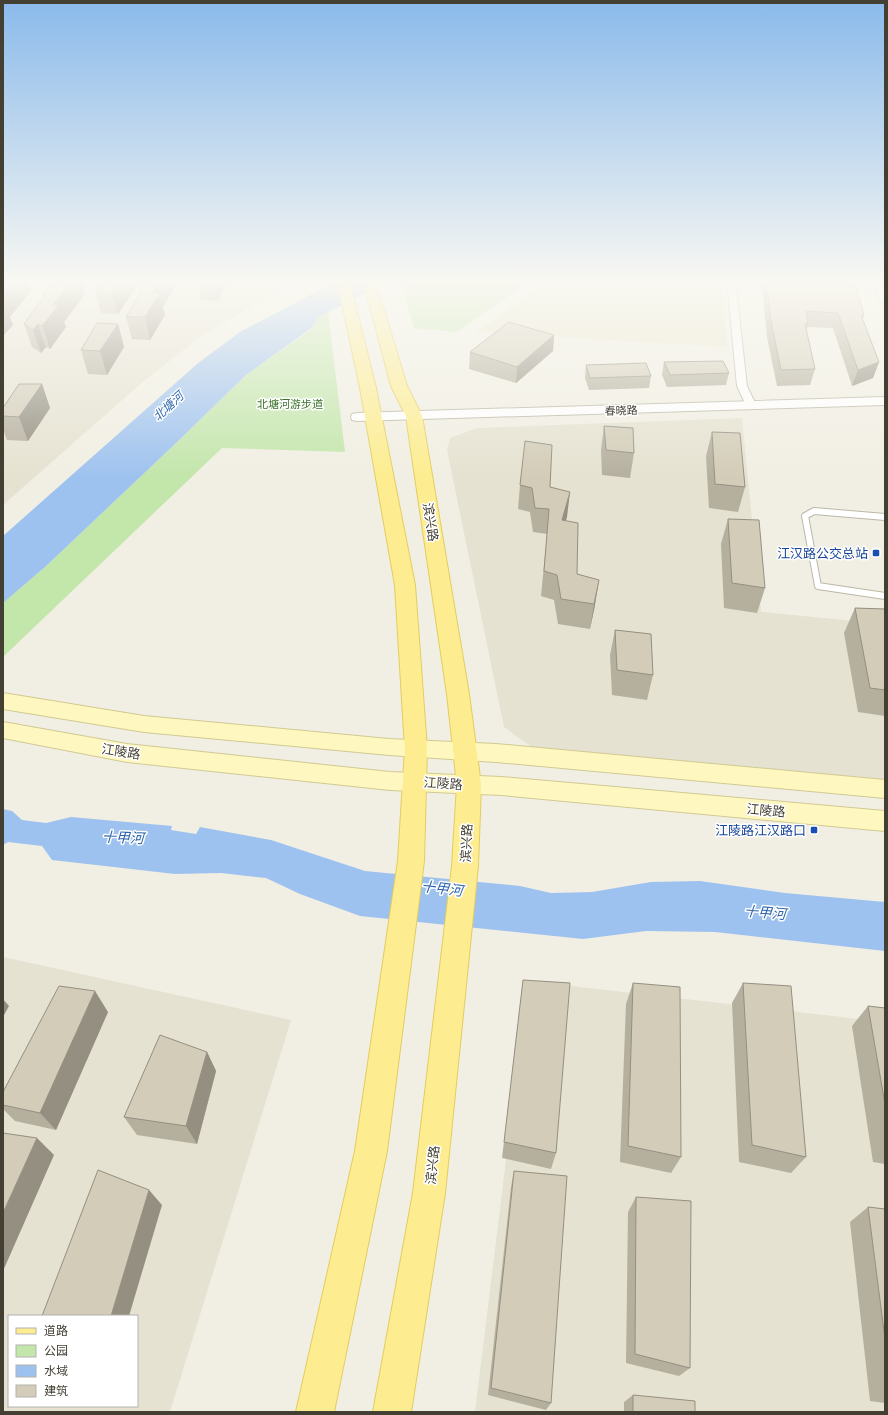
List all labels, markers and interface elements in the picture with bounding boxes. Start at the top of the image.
water label: 北塘河 [150,387,188,424]
park label: 北塘河游步道 [257,397,323,410]
street label: 春晓路 [604,403,638,417]
street label: 滨兴路 [420,501,442,543]
place label: 江汉路公交总站 [777,545,868,561]
marker: 江汉路公交总站 [871,548,881,558]
street label: 江陵路 [100,740,142,762]
street label: 江陵路 [423,774,463,792]
street label: 江陵路 [746,800,786,820]
place label: 江陵路江汉路口 [715,822,806,838]
street label: 滨兴路 [457,823,475,863]
marker: 江陵路江汉路口 [809,825,819,835]
water label: 十甲河 [102,828,147,846]
water label: 十甲河 [420,877,467,899]
water label: 十甲河 [743,902,790,923]
street label: 滨兴路 [422,1145,442,1185]
legend [8,1315,138,1407]
text: 道路 [44,1323,68,1338]
text: 公园 [44,1343,68,1358]
text: 水域 [44,1363,68,1378]
text: 建筑 [44,1383,68,1398]

